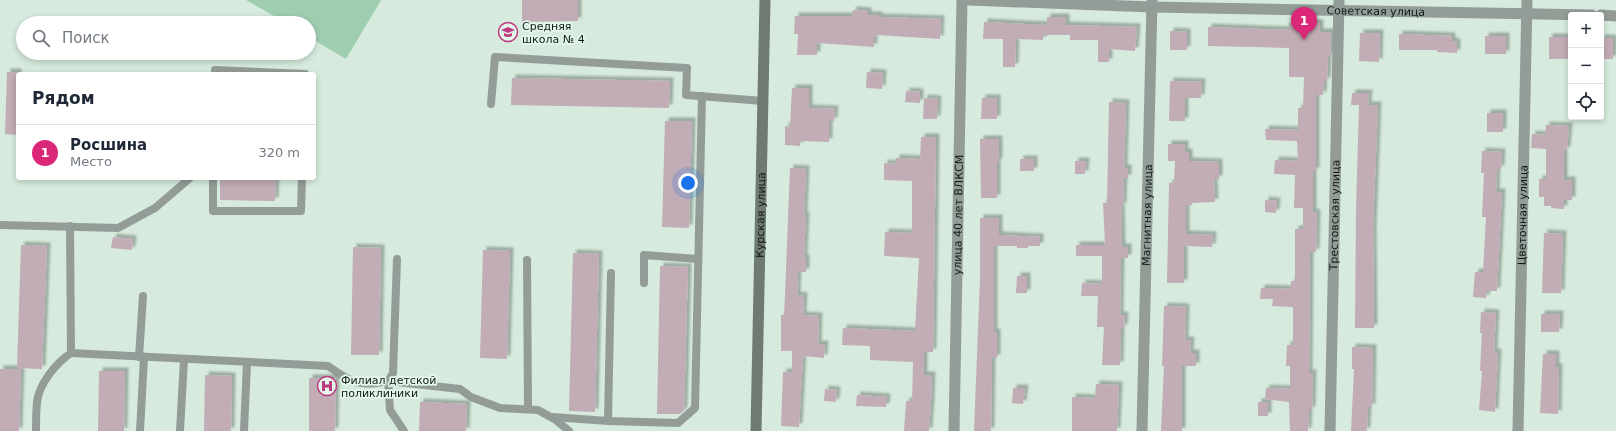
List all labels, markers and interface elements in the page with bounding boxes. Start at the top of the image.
street label: Советская улица [1326,4,1425,18]
pin: 1 [1291,7,1317,40]
map controls [1568,12,1604,120]
button: + [1568,12,1604,48]
search box [16,16,316,60]
place label: Средняя школа № 4 [522,20,585,46]
school or university icon: Средняя школа № 4 [497,21,519,43]
icon: search [30,27,52,49]
text: Поиск [62,29,110,47]
button: − [1568,48,1604,84]
button: locate [1568,84,1604,120]
text: Рядом [32,88,95,108]
text: Росшина [70,136,147,154]
text: 1 [40,145,50,160]
text: 320 m [258,145,300,160]
text: Место [70,154,112,169]
street label: улица 40 лет ВЛКСМ [950,155,966,275]
street label: Трестовская улица [1327,160,1342,272]
street label: Магнитная улица [1139,164,1155,266]
street label: Цветочная улица [1515,165,1530,265]
street label: Курская улица [753,172,768,258]
your location [678,173,698,193]
place label: Филиал детской поликлиники [341,374,436,400]
hospital icon: Филиал детской поликлиники [316,375,338,397]

